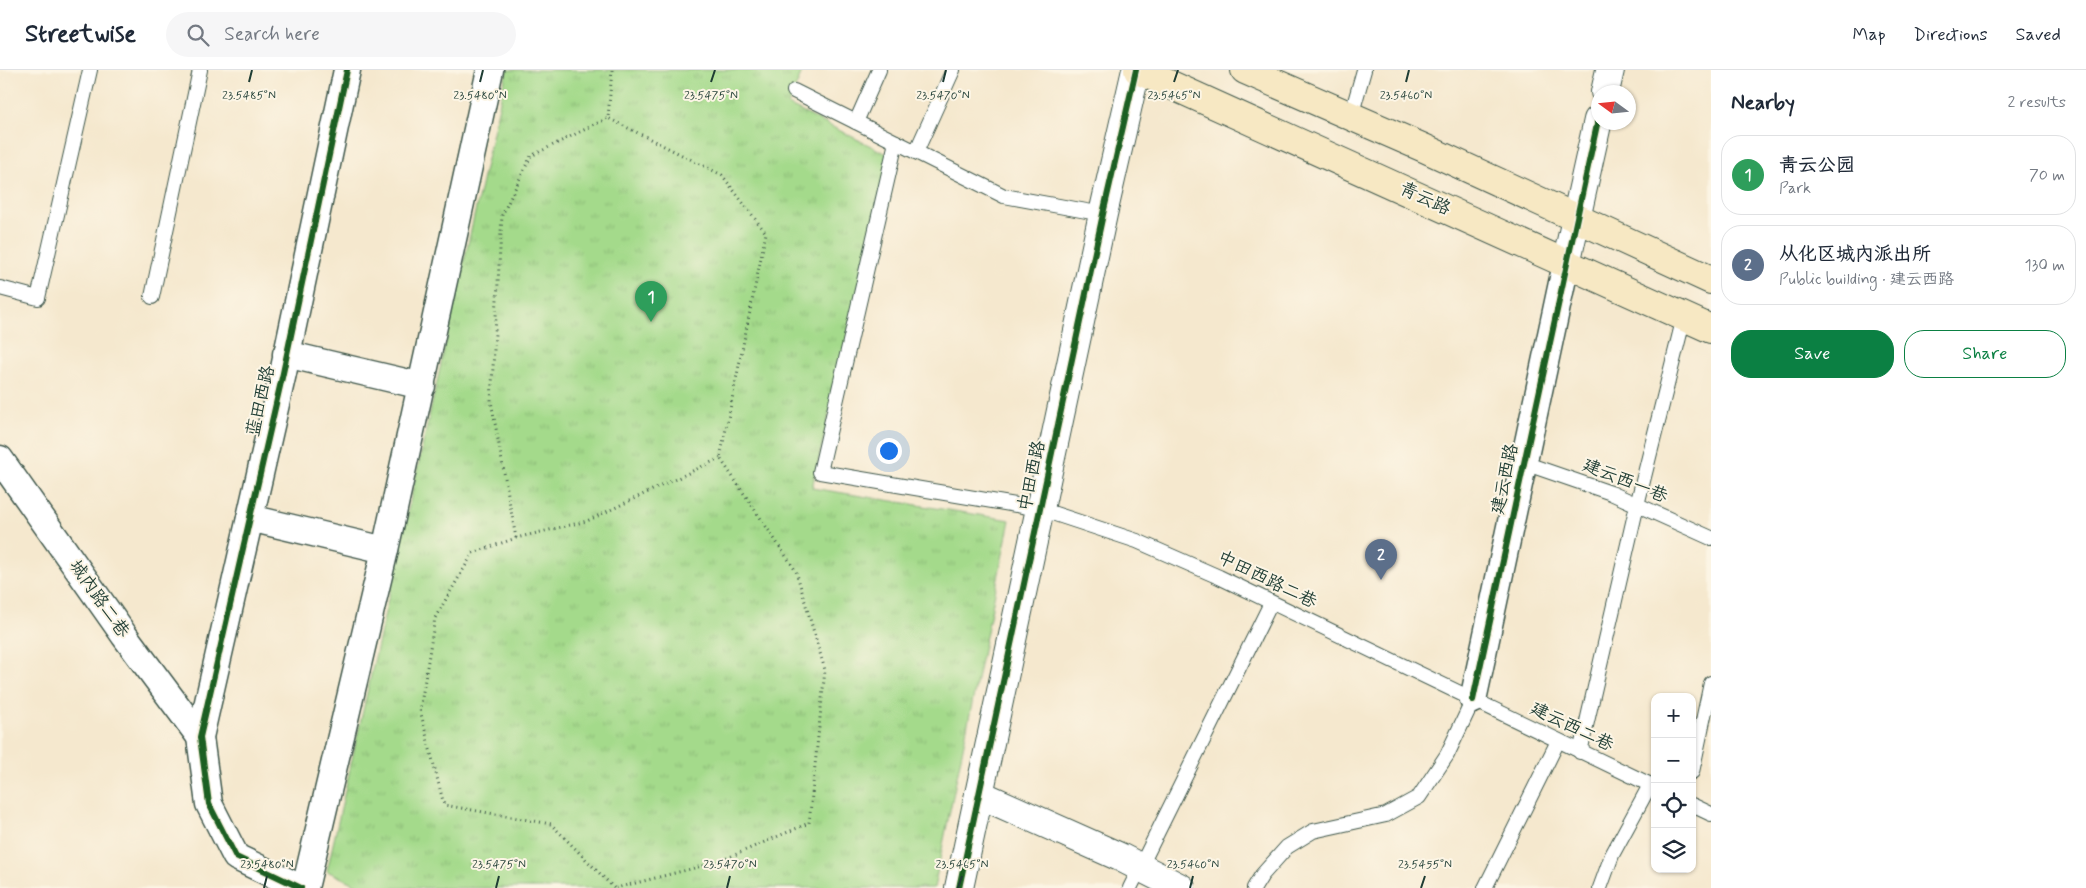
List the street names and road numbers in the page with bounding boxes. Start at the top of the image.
street label: 青云路 [1395,177,1455,221]
street label: 蓝田西路 [241,363,281,439]
street label: 中田西路 [1013,438,1051,514]
street label: 建云西路 [1486,441,1524,517]
street label: 建云西一巷 [1579,453,1671,509]
street label: 中田西路二巷 [1213,546,1321,614]
street label: 城内路二巷 [63,555,135,643]
street label: 建云西二巷 [1526,696,1618,758]

